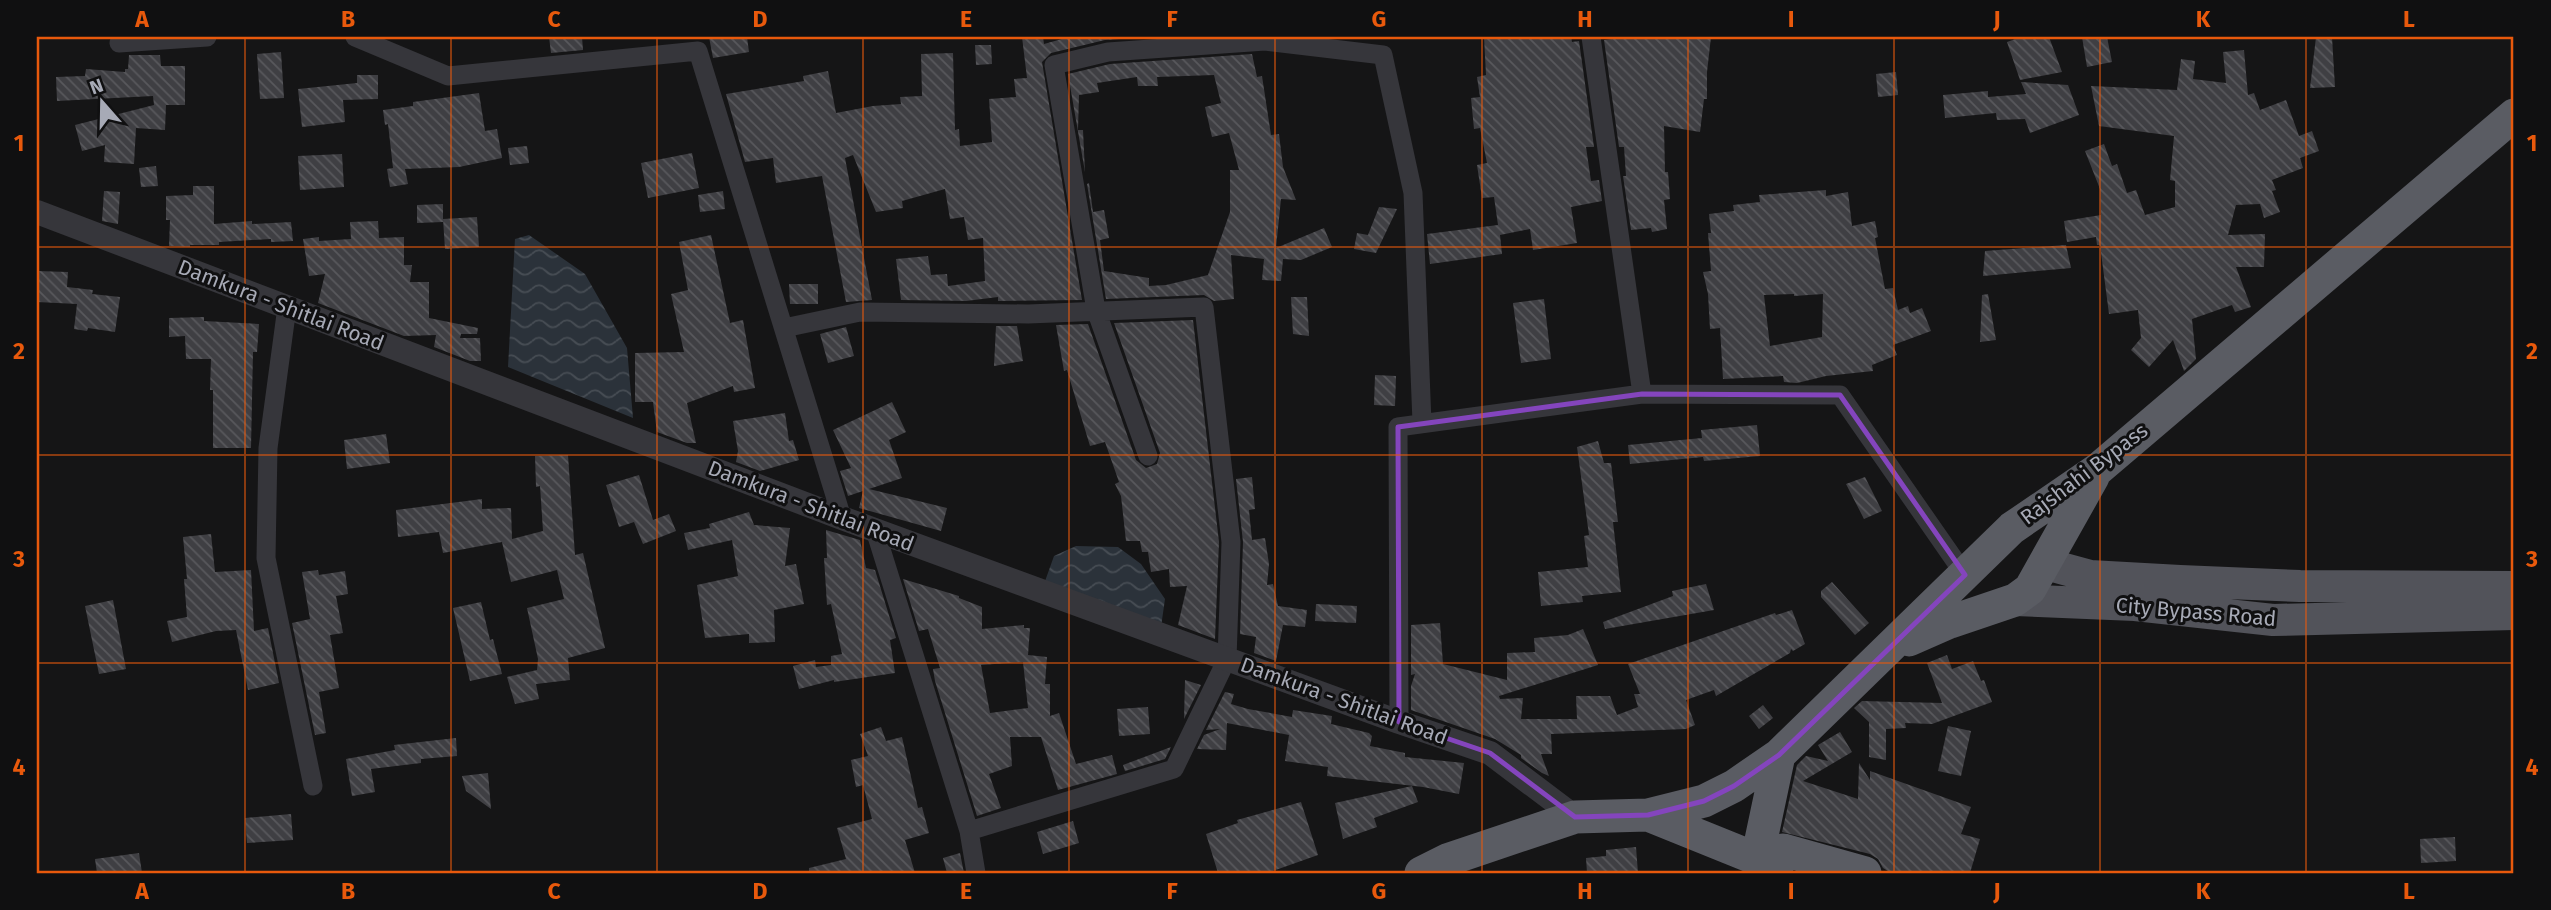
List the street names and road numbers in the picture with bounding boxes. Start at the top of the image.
street label: Damkura - Shitlai Road [174,254,388,356]
street label: Rajshahi Bypass [2015,417,2153,530]
street label: Damkura - Shitlai Road [704,455,918,557]
street label: City Bypass Road [2115,592,2277,632]
street label: Damkura - Shitlai Road [1237,651,1451,751]

